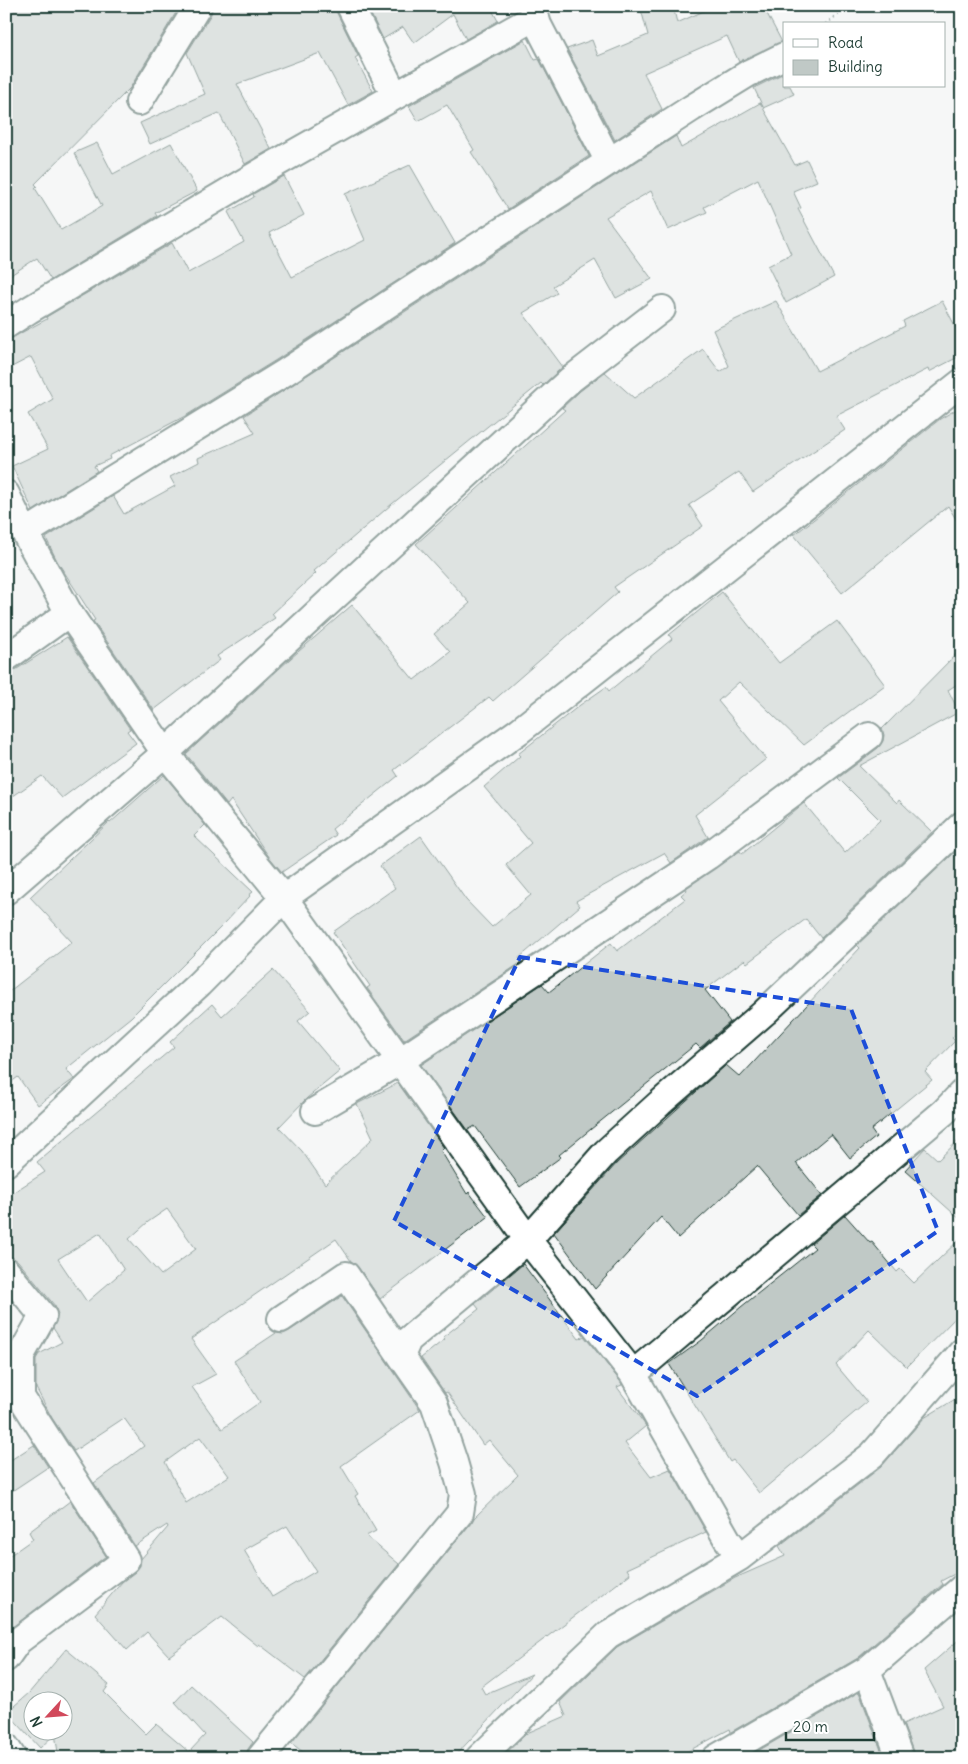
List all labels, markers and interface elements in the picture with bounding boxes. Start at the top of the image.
legend [783,22,946,88]
text: Road [828,33,863,52]
text: Building [828,57,883,76]
north arrow [22,1692,72,1742]
scale bar [786,1709,873,1741]
text: N [26,1713,47,1730]
text: 20 m [793,1717,828,1736]

